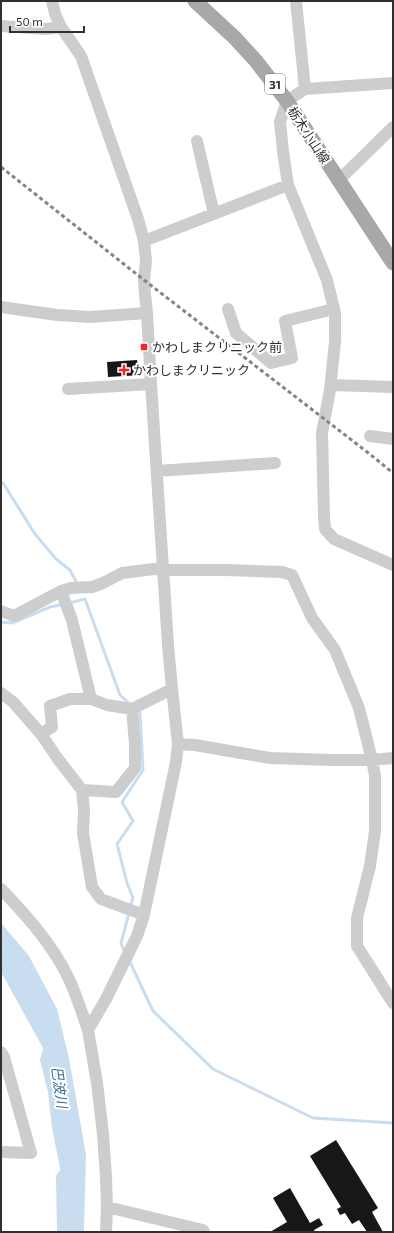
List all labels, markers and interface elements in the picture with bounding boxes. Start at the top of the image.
scale bar [10,8,84,34]
text: 50 m [16,14,43,28]
road number: 31 [265,74,285,94]
street label: 栃木小山線 [285,103,333,167]
place label: かわしまクリニック前 [152,339,282,355]
marker: かわしまクリニック前 [139,342,149,352]
place label: かわしまクリニック [133,362,250,378]
marker: かわしまクリニック [118,364,130,376]
water label: 巴波川 [49,1065,72,1111]

